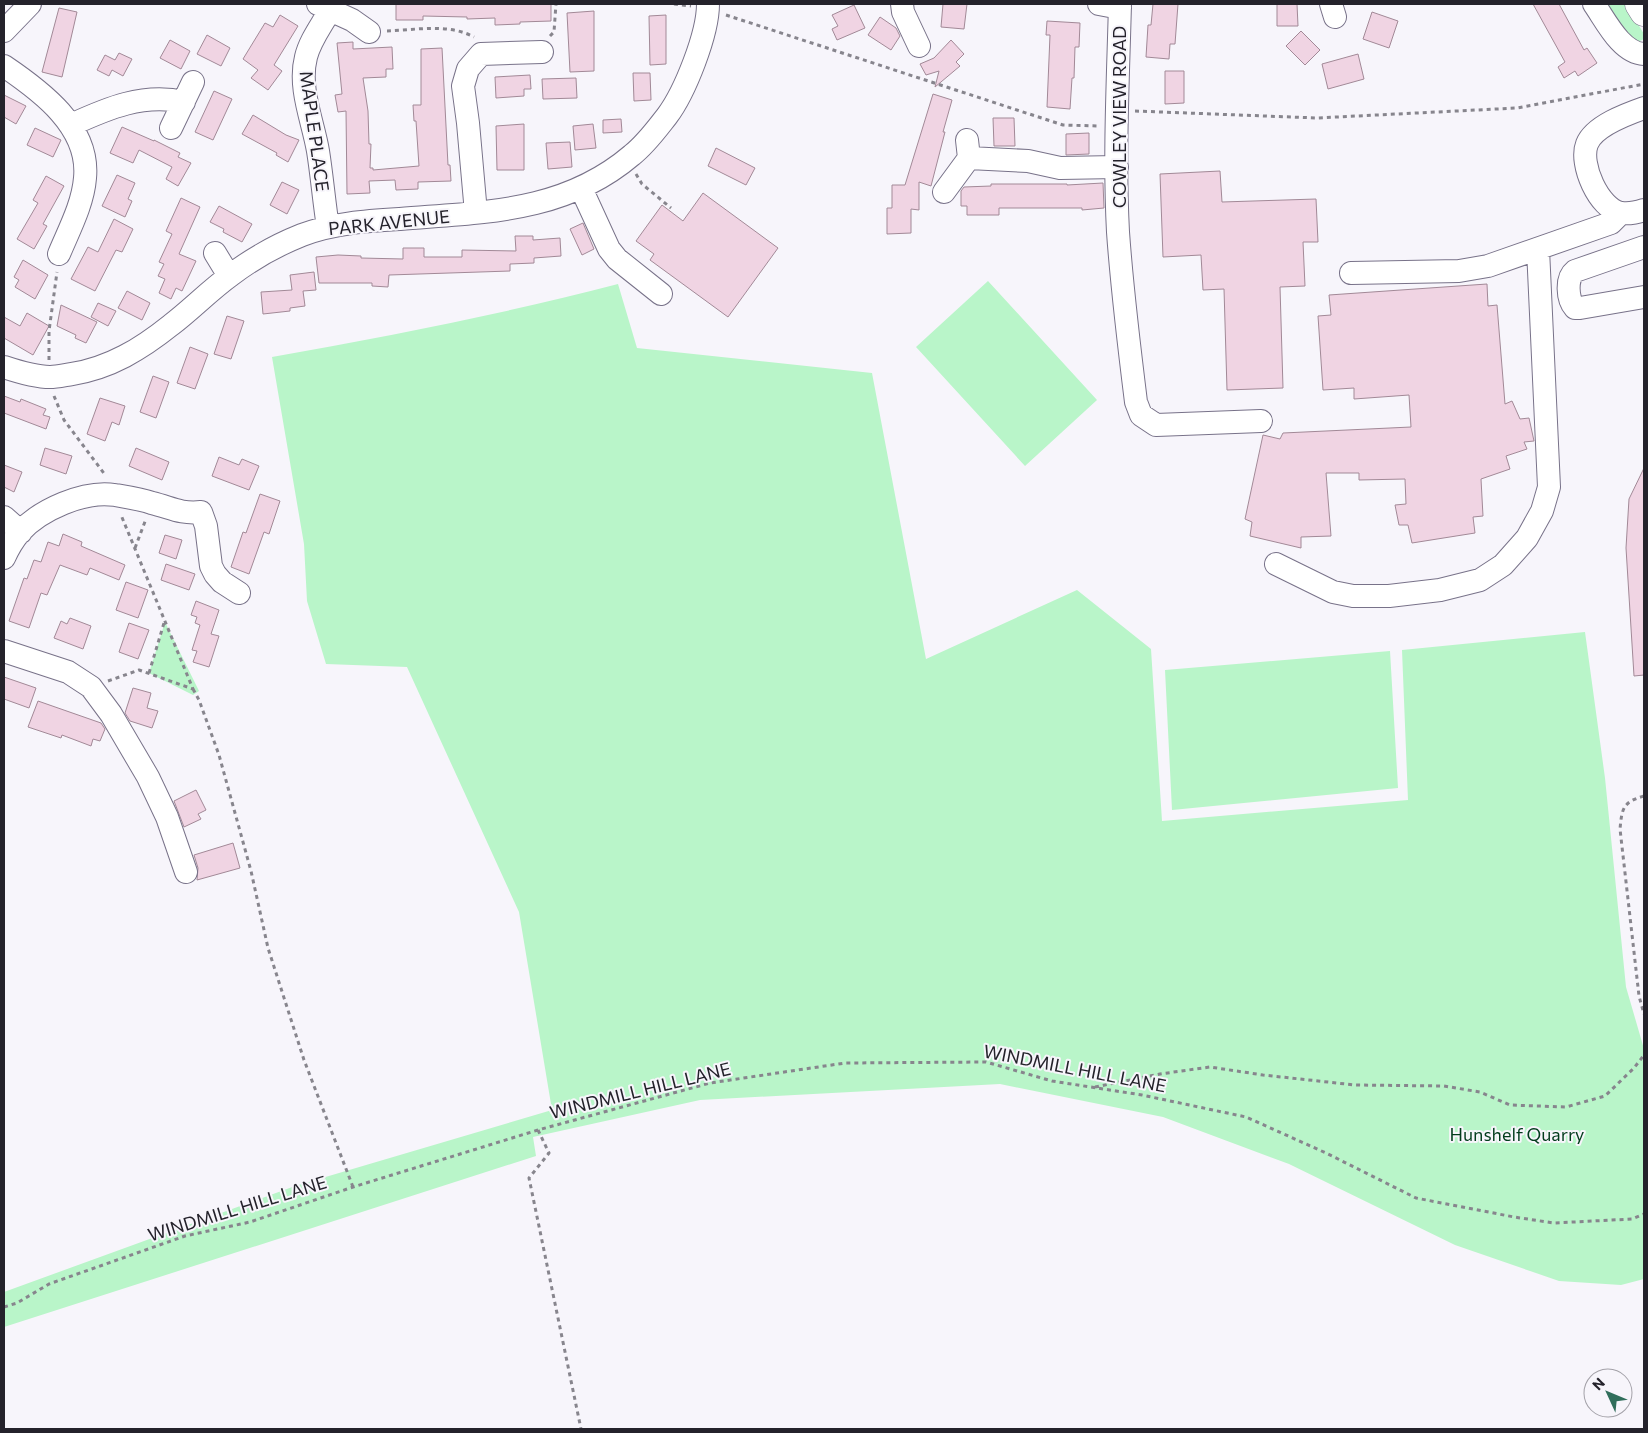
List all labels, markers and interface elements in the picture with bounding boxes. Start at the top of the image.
street label: COWLEY VIEW ROAD [1108,26,1130,208]
street label: MAPLE PLACE [296,69,334,193]
street label: PARK AVENUE [327,205,451,239]
street label: WINDMILL HILL LANE [982,1039,1168,1097]
street label: WINDMILL HILL LANE [547,1057,733,1123]
park label: Hunshelf Quarry [1450,1123,1584,1145]
street label: WINDMILL HILL LANE [145,1170,329,1246]
north arrow [1583,1368,1633,1418]
text: N [1589,1374,1608,1393]

